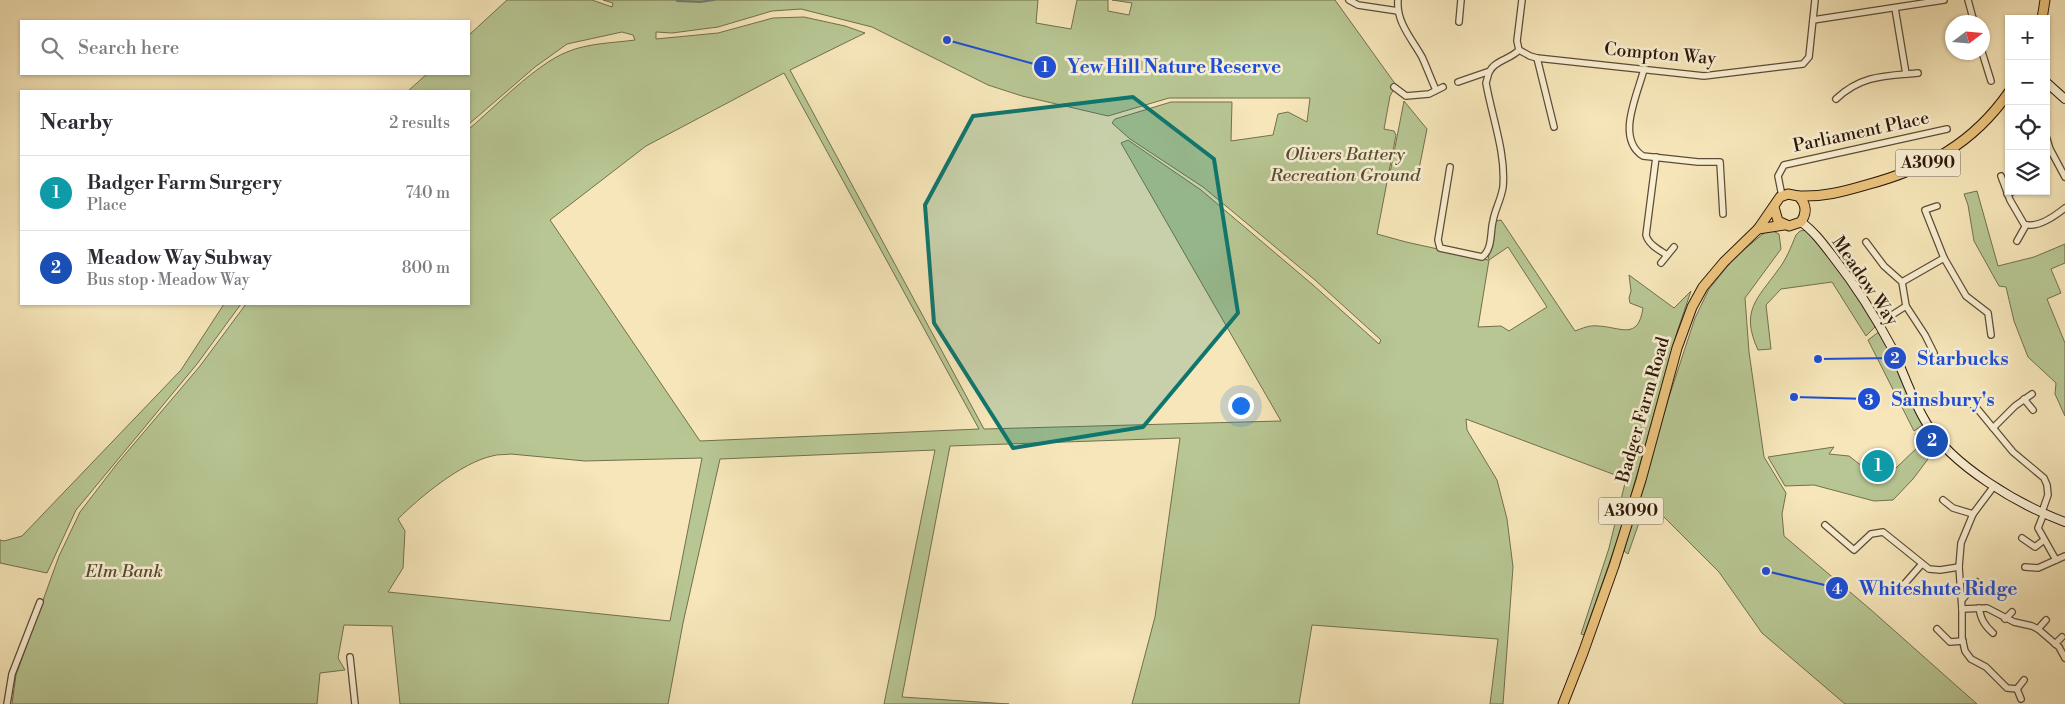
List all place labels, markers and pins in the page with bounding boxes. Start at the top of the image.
callout: Yew Hill Nature Reserve [1032,50,1292,84]
callout: Starbucks [1882,341,2019,375]
callout: Sainsbury's [1856,382,2004,416]
pin: 2 [1916,422,1948,460]
pin: 1 [1862,447,1894,485]
callout: Whiteshute Ridge [1824,571,2028,605]

